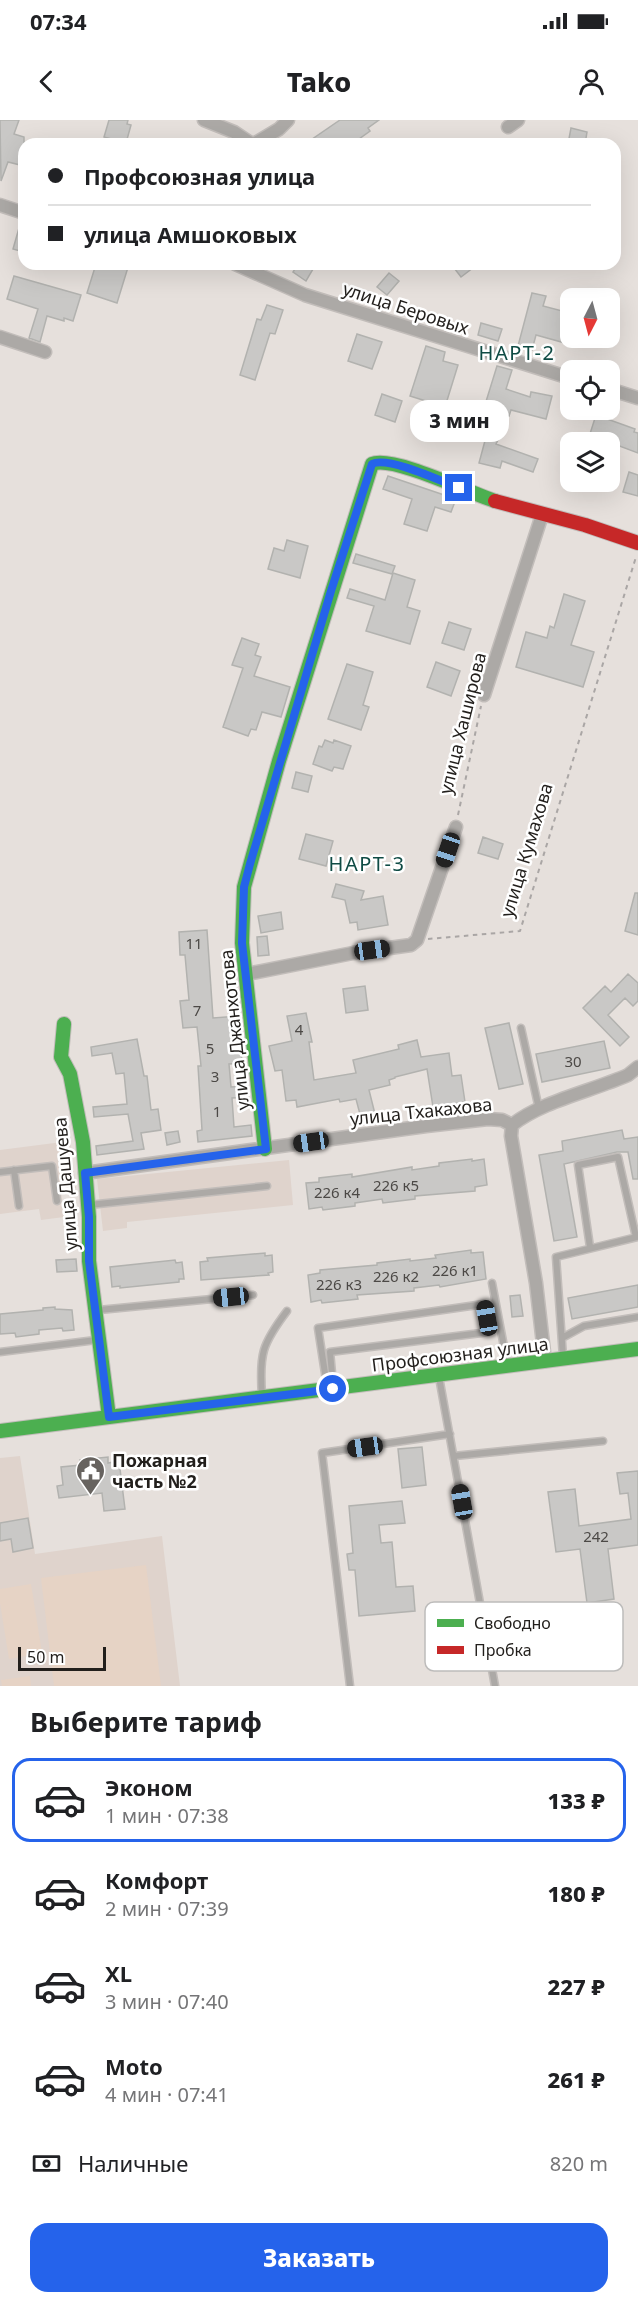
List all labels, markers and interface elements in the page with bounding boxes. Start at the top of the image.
text: 07:34 [30,6,87,36]
text: Tako [287,63,351,100]
icon: back [30,65,63,98]
icon: person [575,65,608,98]
text: Профсоюзная улица [84,161,315,191]
text: улица Амшоковых [84,219,297,249]
street label: улица Беровых [340,276,473,340]
north arrow [560,288,620,348]
map controls [560,288,620,492]
district label: НАРТ-2 [479,339,555,366]
button: locate [560,360,620,420]
callout: 3 мин [410,401,508,443]
text: 3 мин [429,407,490,434]
button: layers [560,432,620,492]
route end [445,474,472,501]
street label: улица Хаширова [433,650,491,796]
street label: улица Кумахова [494,780,558,920]
car [434,830,462,870]
district label: НАРТ-3 [329,850,405,877]
house number: 11 [185,933,203,953]
car [353,939,391,961]
street label: улица Джанхотова [214,948,254,1112]
house number: 7 [193,1000,201,1020]
house number: 4 [295,1019,304,1039]
house number: 5 [206,1038,214,1058]
house number: 30 [564,1051,582,1071]
house number: 3 [211,1066,219,1086]
street label: улица Тхакахова [349,1092,493,1130]
house number: 1 [213,1101,221,1121]
street label: улица Дашуева [47,1116,83,1252]
car [292,1131,330,1153]
house number: 226 к5 [373,1175,419,1195]
house number: 226 к4 [314,1182,361,1202]
house number: 226 к1 [432,1260,478,1280]
house number: 226 к2 [373,1266,419,1286]
house number: 226 к3 [316,1274,362,1294]
car [212,1286,250,1308]
car [475,1299,499,1337]
street label: Профсоюзная улица [370,1331,550,1377]
route start [319,1375,346,1402]
car [346,1436,384,1458]
place label: Пожарная часть №2 [112,1448,207,1493]
public building icon: Пожарная часть №2 [75,1454,107,1496]
car [450,1483,474,1521]
house number: 242 [583,1526,609,1546]
legend [425,1602,623,1671]
text: Свободно [474,1612,551,1634]
text: Пробка [474,1639,532,1661]
scale bar [18,1644,106,1672]
text: 50 m [27,1646,64,1668]
text: Выберите тариф [30,1703,262,1740]
text: Эконом [105,1772,193,1802]
icon: car [33,1773,87,1827]
text: 133 ₽ [548,1785,605,1815]
text: 1 мин · 07:38 [105,1802,229,1829]
text: Комфорт [105,1865,208,1895]
icon: car [33,1866,87,1920]
text: 180 ₽ [548,1878,605,1908]
text: 2 мин · 07:39 [105,1895,229,1922]
text: XL [105,1958,132,1988]
icon: car [33,1959,87,2013]
text: 227 ₽ [548,1971,605,2001]
text: 3 мин · 07:40 [105,1988,229,2015]
text: Moto [105,2051,163,2081]
icon: car [33,2052,87,2106]
text: 261 ₽ [548,2064,605,2094]
text: 4 мин · 07:41 [105,2081,229,2108]
icon: cash [30,2147,63,2180]
text: Наличные [78,2148,188,2178]
text: 820 m [550,2150,608,2177]
button: Заказать [30,2223,608,2292]

